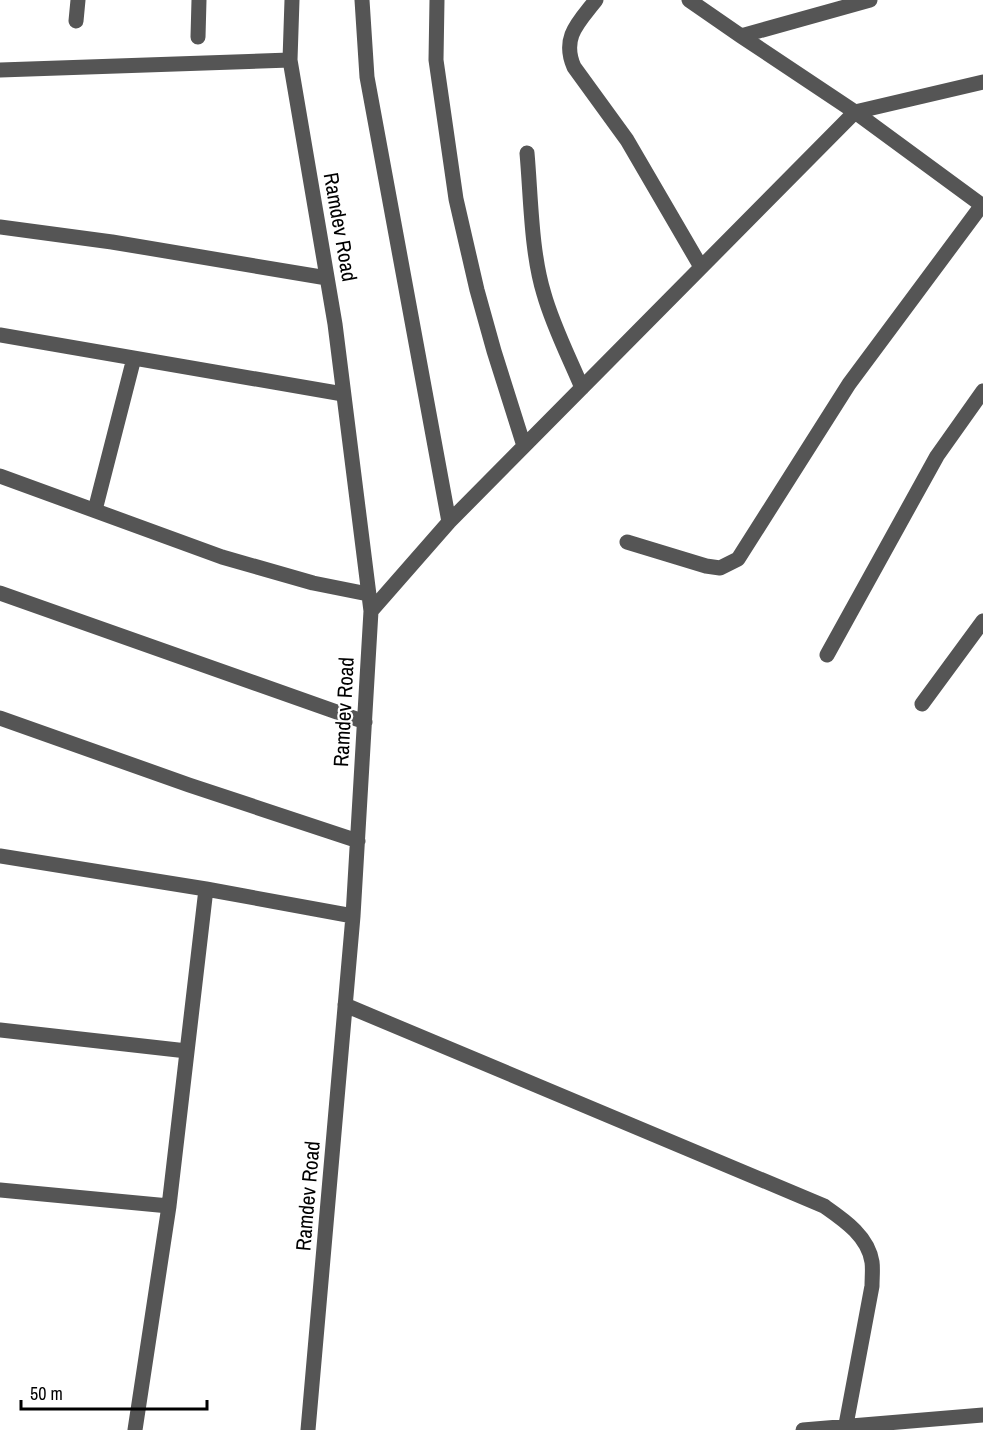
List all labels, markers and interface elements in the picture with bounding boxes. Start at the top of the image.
street label: Ramdev Road [317,170,364,284]
street label: Ramdev Road [326,656,361,768]
street label: Ramdev Road [288,1140,327,1252]
scale bar [21,1373,207,1411]
text: 50 m [30,1381,63,1406]

